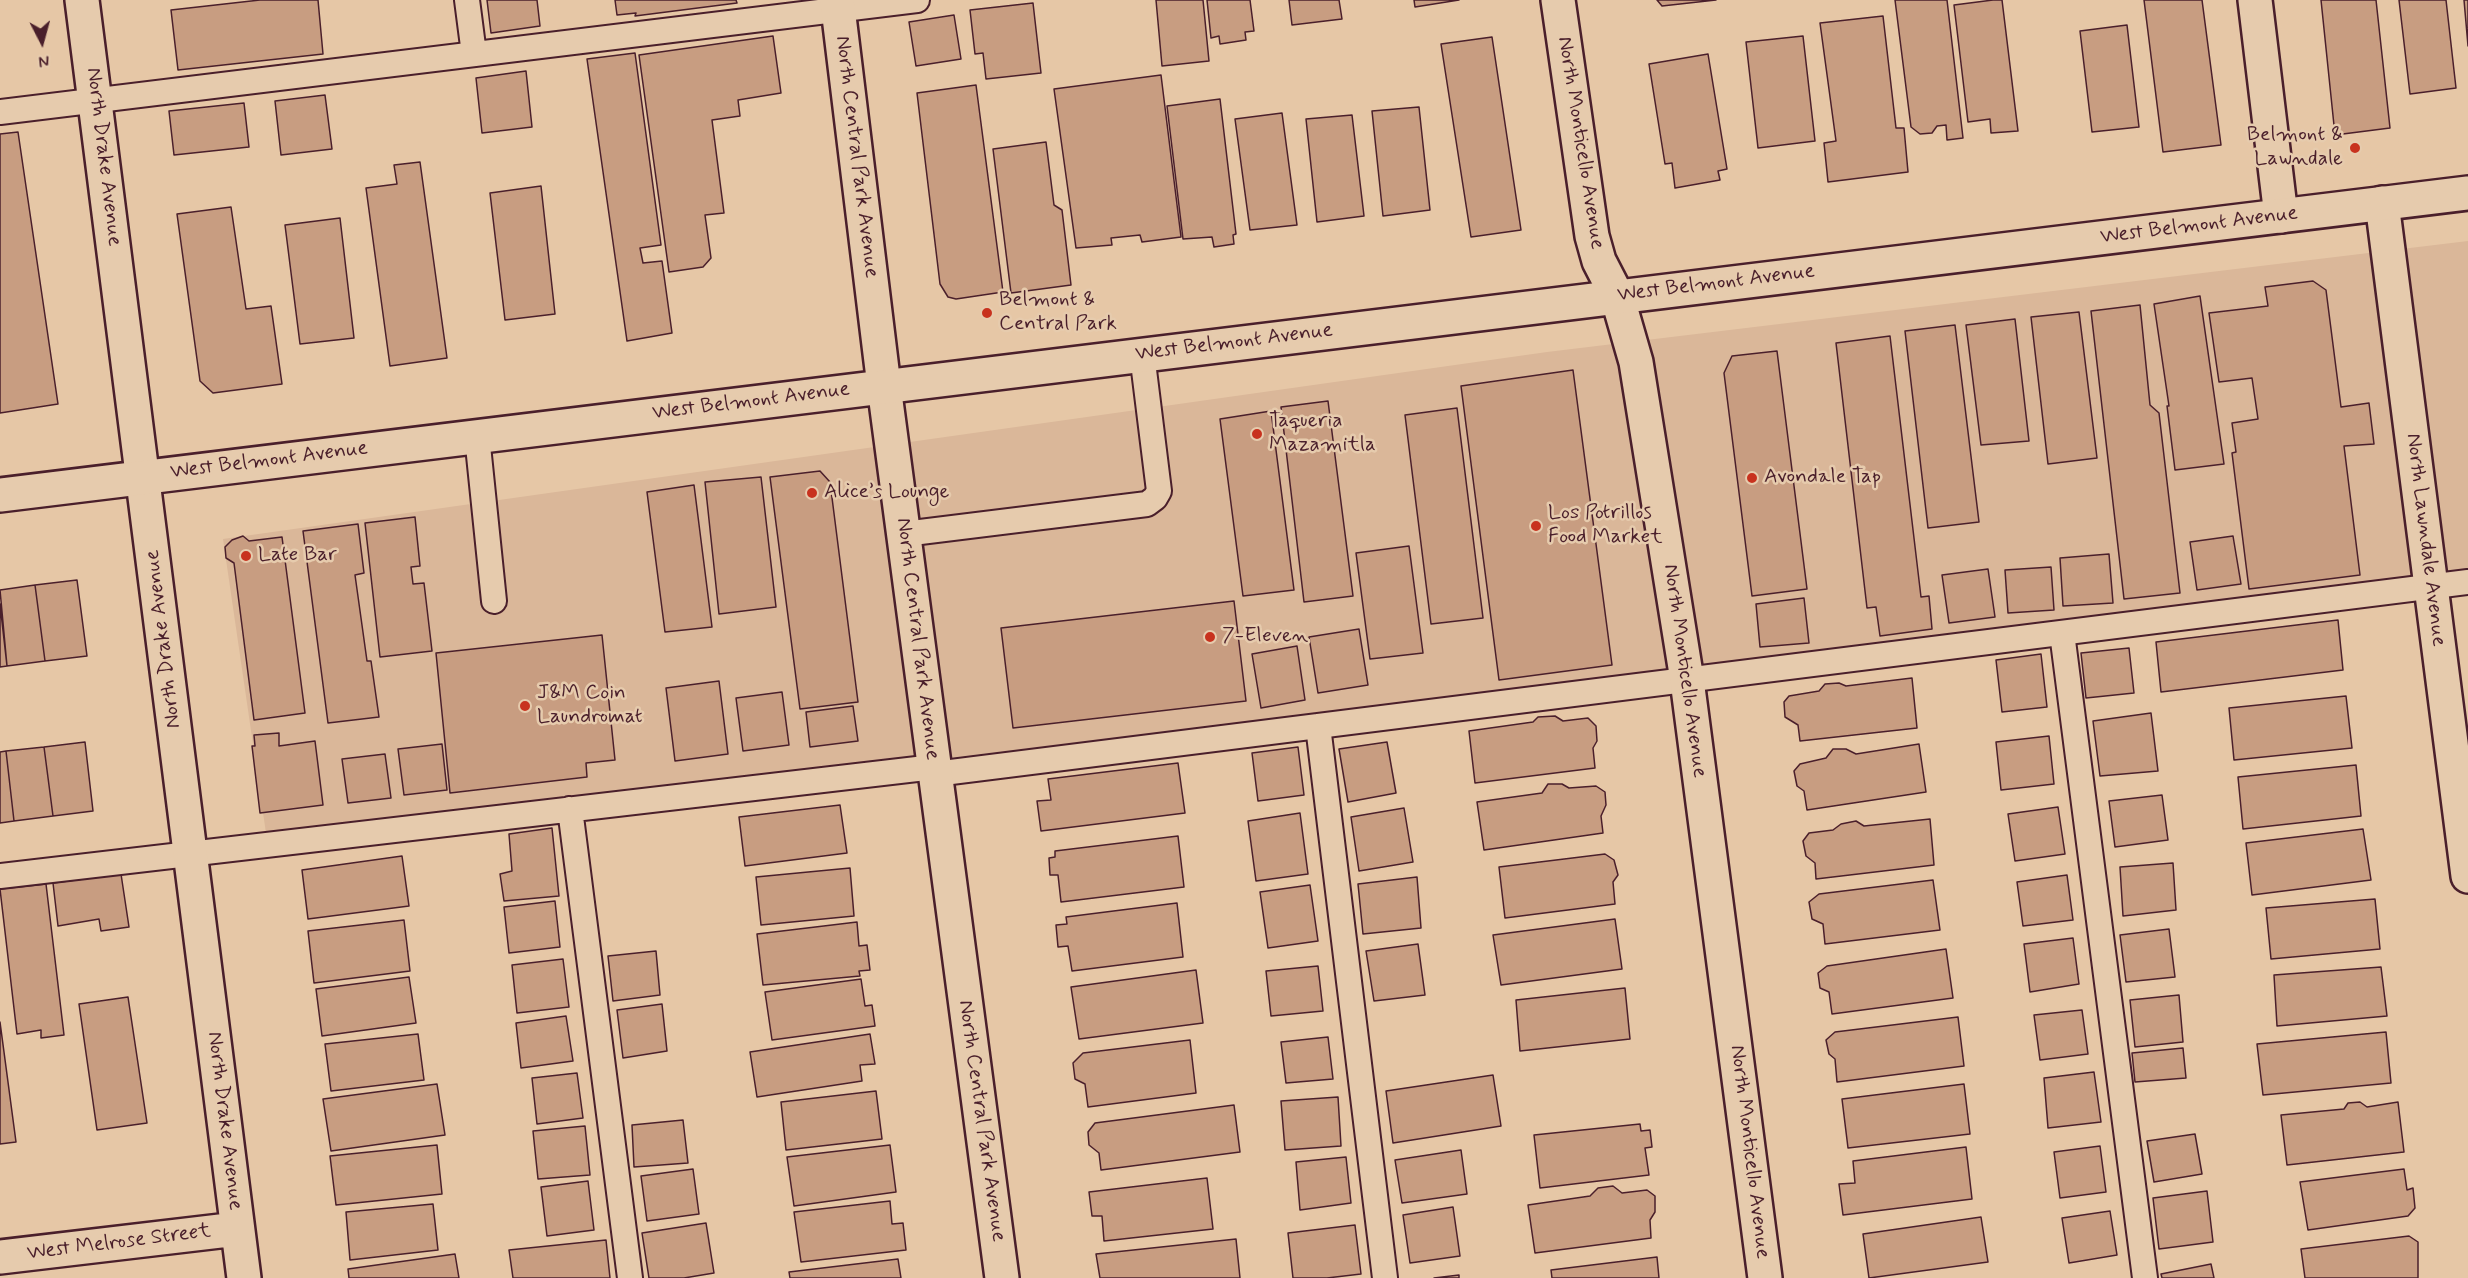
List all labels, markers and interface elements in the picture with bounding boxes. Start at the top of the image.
north arrow [12,12,72,72]
street label: North Central Park Avenue [829,35,883,279]
street label: North Monticello Avenue [1551,35,1609,251]
text: N [38,49,50,71]
street label: North Drake Avenue [80,66,126,248]
place label: Belmont & Lawndale [2247,123,2343,173]
marker: Belmont & Lawndale [2348,141,2362,155]
street label: West Belmont Avenue [2099,201,2299,251]
street label: West Belmont Avenue [1616,259,1816,309]
place label: Belmont & Central Park [999,288,1117,338]
marker: Belmont & Central Park [980,306,994,320]
street label: West Belmont Avenue [1134,318,1334,368]
street label: West Belmont Avenue [651,377,851,427]
place label: Taqueria Mazamitla [1269,409,1376,459]
marker: Taqueria Mazamitla [1250,427,1264,441]
street label: North Lawndale Avenue [2399,432,2451,648]
street label: West Belmont Avenue [169,436,369,486]
place label: Avondale Tap [1764,465,1881,491]
marker: Avondale Tap [1745,471,1759,485]
place label: Alice’s Lounge [824,480,949,506]
marker: Alice’s Lounge [805,486,819,500]
place label: Los Potrillos Food Market [1548,501,1662,551]
street label: North Central Park Avenue [890,517,944,761]
marker: Los Potrillos Food Market [1529,519,1543,533]
place label: Late Bar [258,543,337,569]
street label: North Drake Avenue [141,548,187,730]
marker: Late Bar [239,549,253,563]
street label: North Monticello Avenue [1657,563,1711,779]
place label: 7-Eleven [1222,624,1308,650]
marker: 7-Eleven [1203,630,1217,644]
place label: J&M Coin Laundromat [537,681,643,731]
marker: J&M Coin Laundromat [518,699,532,713]
street label: North Central Park Avenue [952,999,1010,1243]
street label: North Drake Avenue [201,1030,247,1212]
street label: North Monticello Avenue [1723,1044,1775,1260]
street label: West Melrose Street [26,1219,212,1267]

